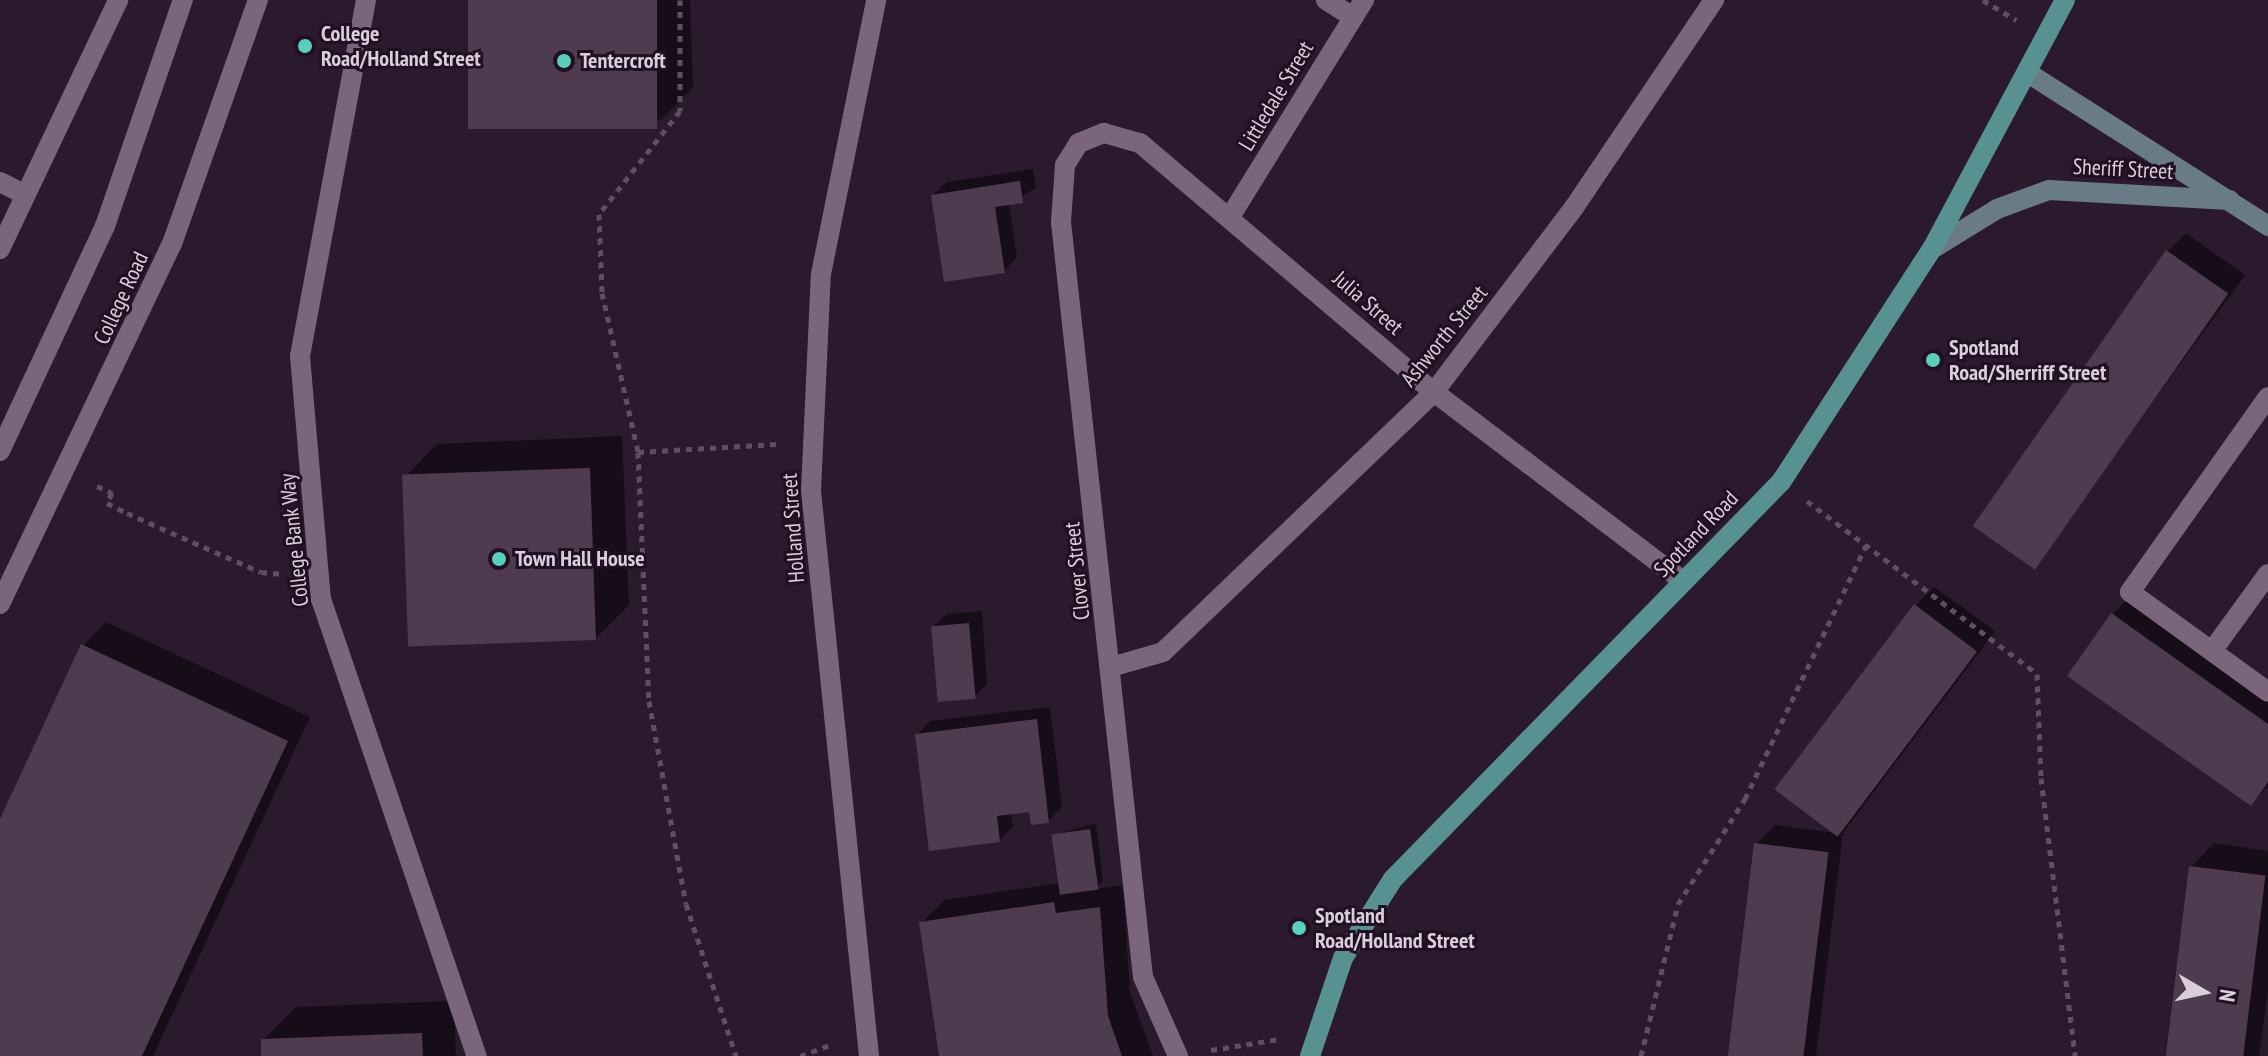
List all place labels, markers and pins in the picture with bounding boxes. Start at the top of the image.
place label: College Road/Holland Street [321,20,481,72]
marker: College Road/Holland Street [296,37,314,55]
place label: Tentercroft [580,48,666,74]
marker: Tentercroft [555,52,573,70]
place label: Spotland Road/Sherriff Street [1949,334,2106,386]
marker: Spotland Road/Sherriff Street [1924,351,1942,369]
place label: Town Hall House [515,546,645,572]
marker: Town Hall House [490,550,508,568]
place label: Spotland Road/Holland Street [1315,902,1475,954]
marker: Spotland Road/Holland Street [1290,919,1308,937]

